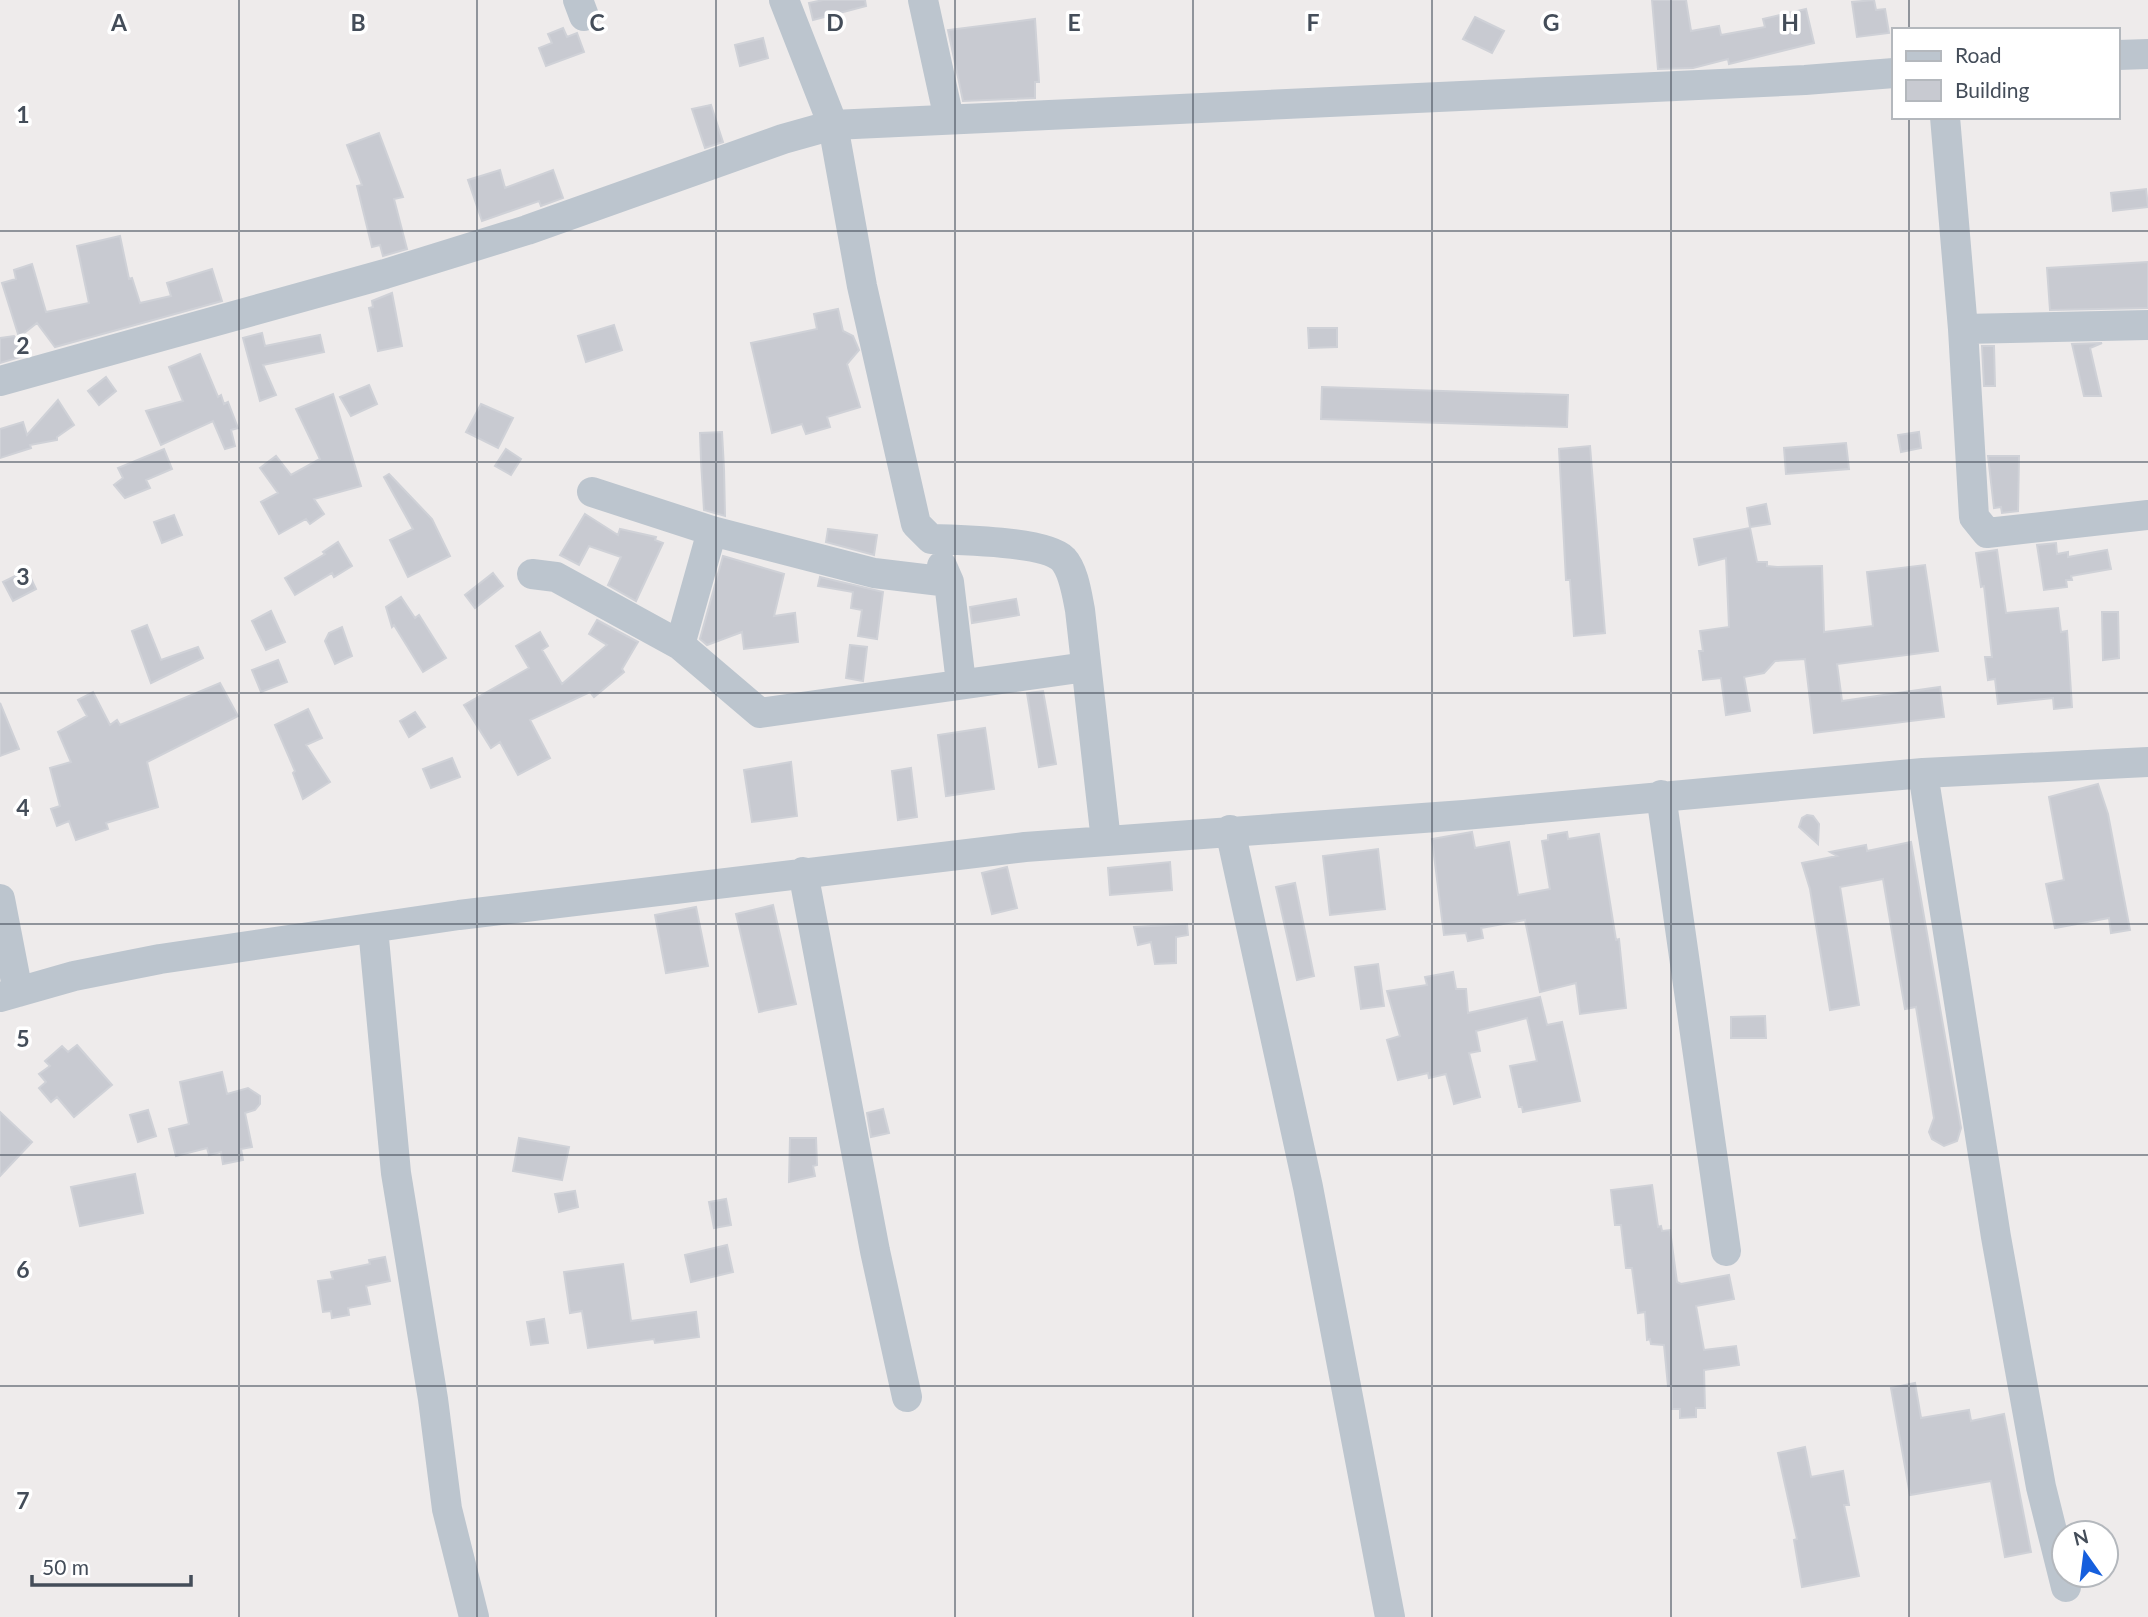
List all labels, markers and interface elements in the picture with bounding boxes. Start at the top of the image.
text: A [110,8,128,36]
text: B [350,8,366,36]
text: C [589,8,605,36]
text: D [826,8,844,36]
text: E [1067,8,1081,36]
text: F [1306,8,1320,36]
text: G [1543,8,1559,36]
text: H [1781,8,1799,36]
legend [1892,28,2120,119]
text: Road [1955,42,2002,67]
text: Building [1955,77,2030,102]
text: 1 [16,100,30,128]
text: 2 [16,331,30,359]
text: 3 [16,562,30,590]
text: 4 [16,793,30,821]
text: 5 [16,1024,30,1052]
text: 6 [16,1255,30,1283]
text: 7 [16,1486,30,1514]
north arrow [2050,1519,2120,1589]
text: N [2071,1524,2091,1550]
scale bar [32,1544,191,1588]
text: 50 m [42,1554,89,1579]

